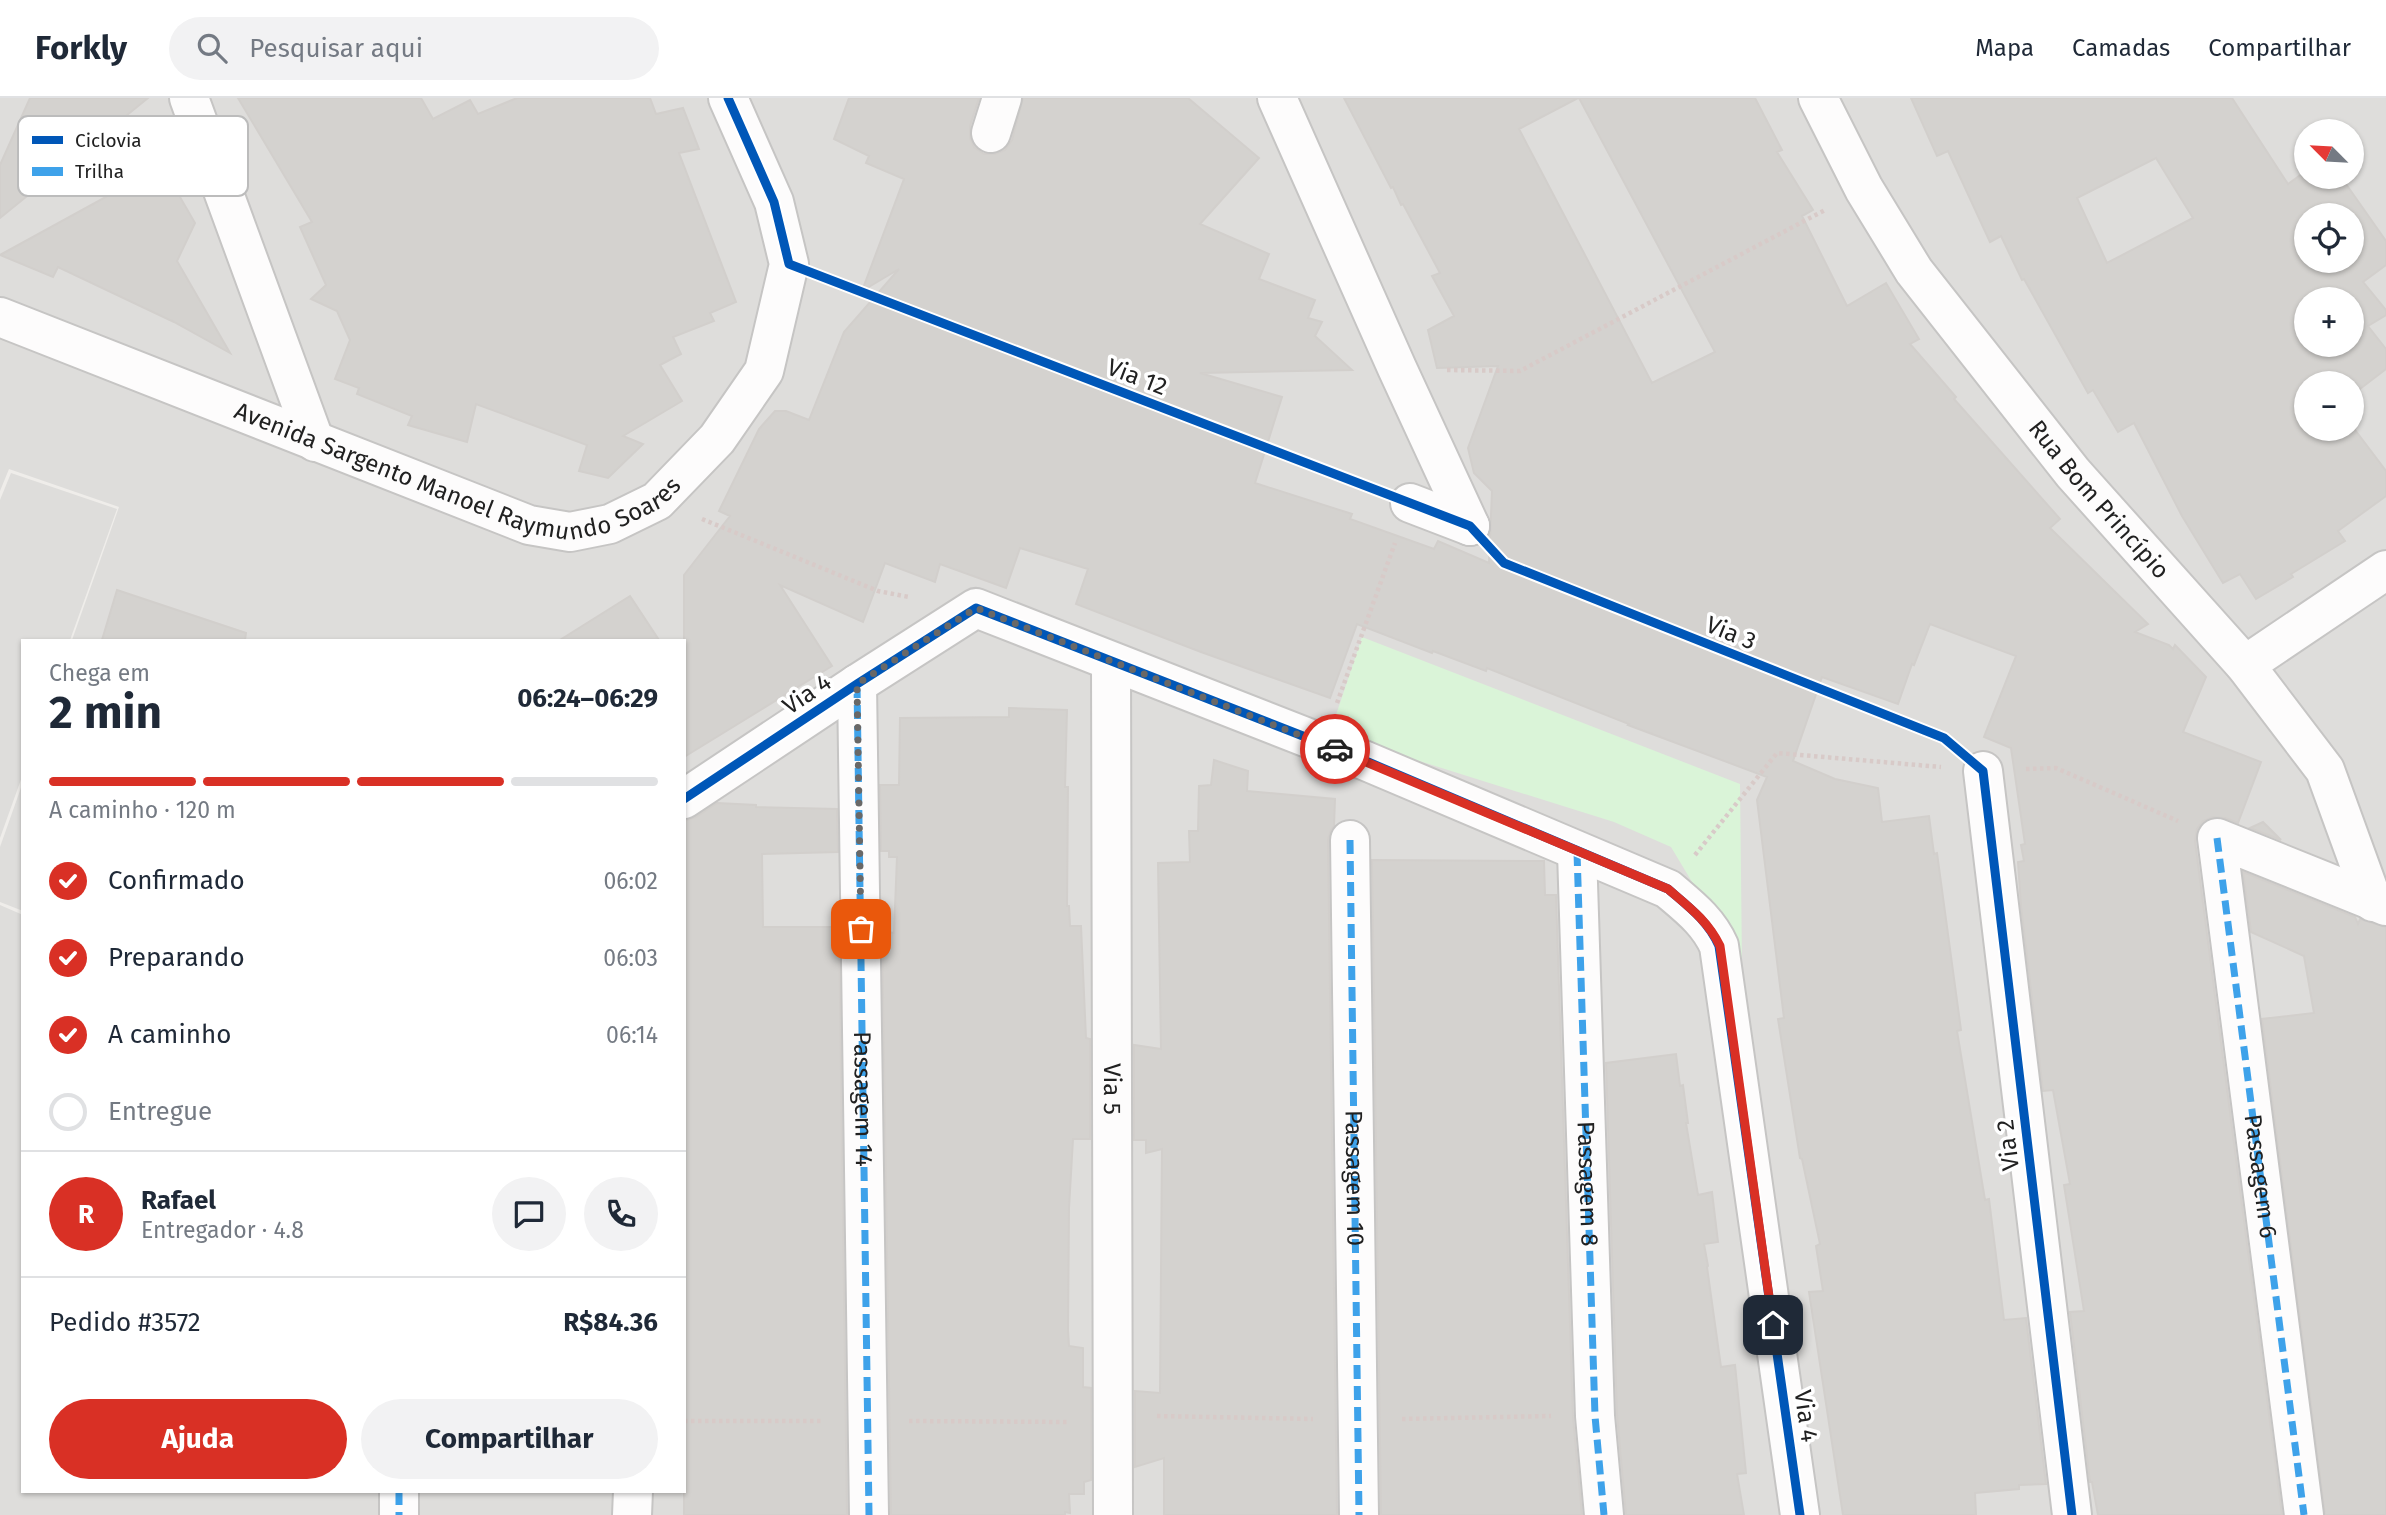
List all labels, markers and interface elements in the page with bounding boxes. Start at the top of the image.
search box [169,17,659,80]
text: Forkly [35,28,127,68]
icon: search [193,29,231,67]
text: Pesquisar aqui [249,33,423,64]
text: Mapa [1975,34,2034,62]
text: Camadas [2072,34,2170,62]
text: Compartilhar [2208,34,2351,62]
legend [18,116,248,196]
north arrow [2294,119,2364,189]
map controls [2294,119,2364,441]
text: Ciclovia [75,129,142,152]
text: Trilha [75,160,124,183]
button: locate [2294,203,2364,273]
button: + [2294,287,2364,357]
street label: Via 12 [1103,353,1171,401]
button: − [2294,371,2364,441]
street label: Avenida Sargento Manoel Raymundo Soares [230,397,686,546]
street label: Rua Bom Princípio [2023,415,2175,584]
street label: Via 3 [1702,610,1760,656]
text: Chega em [49,659,150,687]
street label: Via 4 [777,668,837,720]
text: 06:24–06:29 [517,683,658,714]
text: 2 min [49,685,162,740]
courier [1300,714,1370,784]
icon: car [1316,730,1354,768]
text: A caminho · 120 m [49,796,236,824]
icon: check [49,862,87,900]
text: Confirmado [108,865,245,896]
text: 06:02 [603,867,658,895]
pin [831,899,891,959]
icon: bag [842,910,880,948]
icon: check [49,939,87,977]
text: Preparando [108,942,245,973]
text: 06:03 [603,944,658,972]
icon: check [49,1016,87,1054]
text: A caminho [108,1019,231,1050]
text: 06:14 [606,1021,658,1049]
street label: Passagem 14 [848,1031,878,1167]
street label: Via 5 [1098,1063,1126,1115]
text: Entregue [108,1096,212,1127]
street label: Passagem 10 [1340,1110,1369,1246]
street label: Passagem 6 [2239,1112,2282,1240]
street label: Via 2 [1991,1118,2025,1172]
street label: Passagem 8 [1572,1121,1604,1247]
button: chat [492,1177,566,1251]
button: phone [584,1177,658,1251]
text: Rafael [141,1185,216,1216]
text: R [78,1199,94,1230]
text: Entregador · 4.8 [141,1216,304,1244]
pin [1743,1295,1803,1355]
icon: home [1754,1306,1792,1344]
text: Pedido #3572 [49,1307,201,1338]
text: R$84.36 [563,1307,658,1338]
street label: Via 4 [1788,1388,1824,1444]
button: Ajuda [49,1399,347,1479]
button: Compartilhar [361,1399,658,1479]

